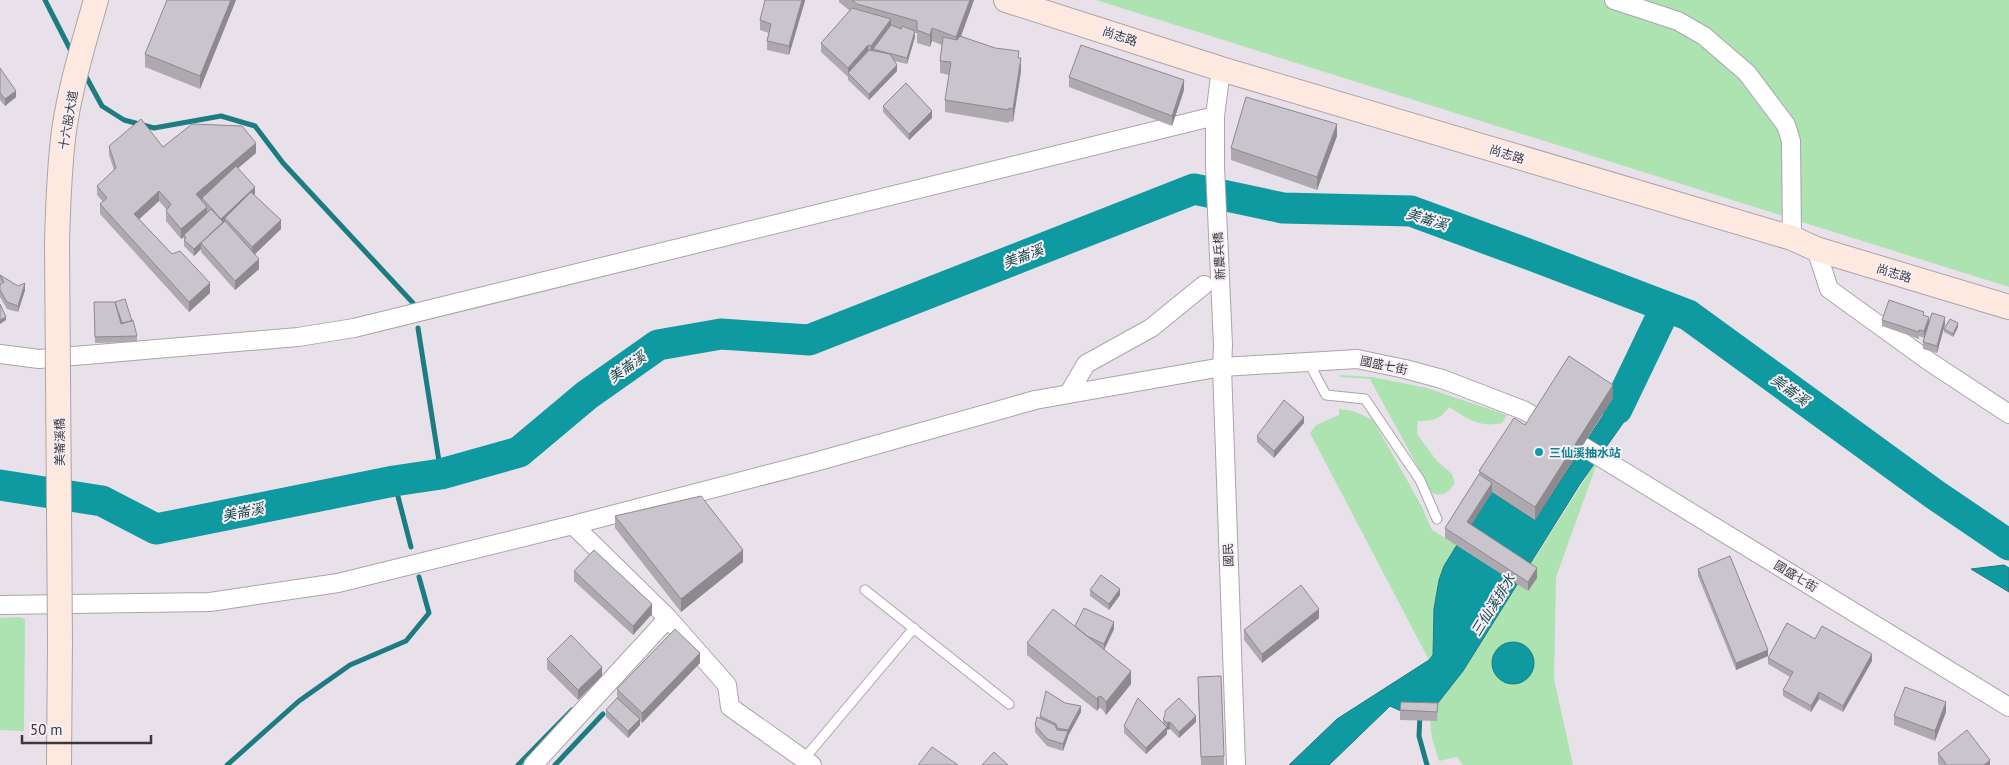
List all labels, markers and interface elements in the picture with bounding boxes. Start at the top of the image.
street label: 尚志路 [1101,23,1139,49]
street label: 十六股大道 [55,89,81,151]
street label: 尚志路 [1488,142,1526,166]
water label: 美崙溪 [1404,204,1452,234]
street label: 新農兵橋 [1210,232,1228,280]
water label: 美崙溪 [1000,239,1048,272]
street label: 尚志路 [1875,261,1913,285]
water label: 美崙溪 [605,346,651,386]
street label: 國盛七街 [1359,353,1409,377]
water label: 美崙溪 [1768,370,1814,411]
street label: 美崙溪橋 [52,418,67,466]
place label: 三仙溪抽水站 [1549,445,1621,460]
marker: 三仙溪抽水站 [1533,446,1545,458]
water label: 美崙溪 [221,499,267,525]
street label: 國民 [1220,543,1236,567]
street label: 國盛七街 [1772,557,1820,595]
water label: 三仙溪排水 [1467,570,1520,639]
scale bar [22,712,151,744]
text: 50 m [30,720,63,739]

